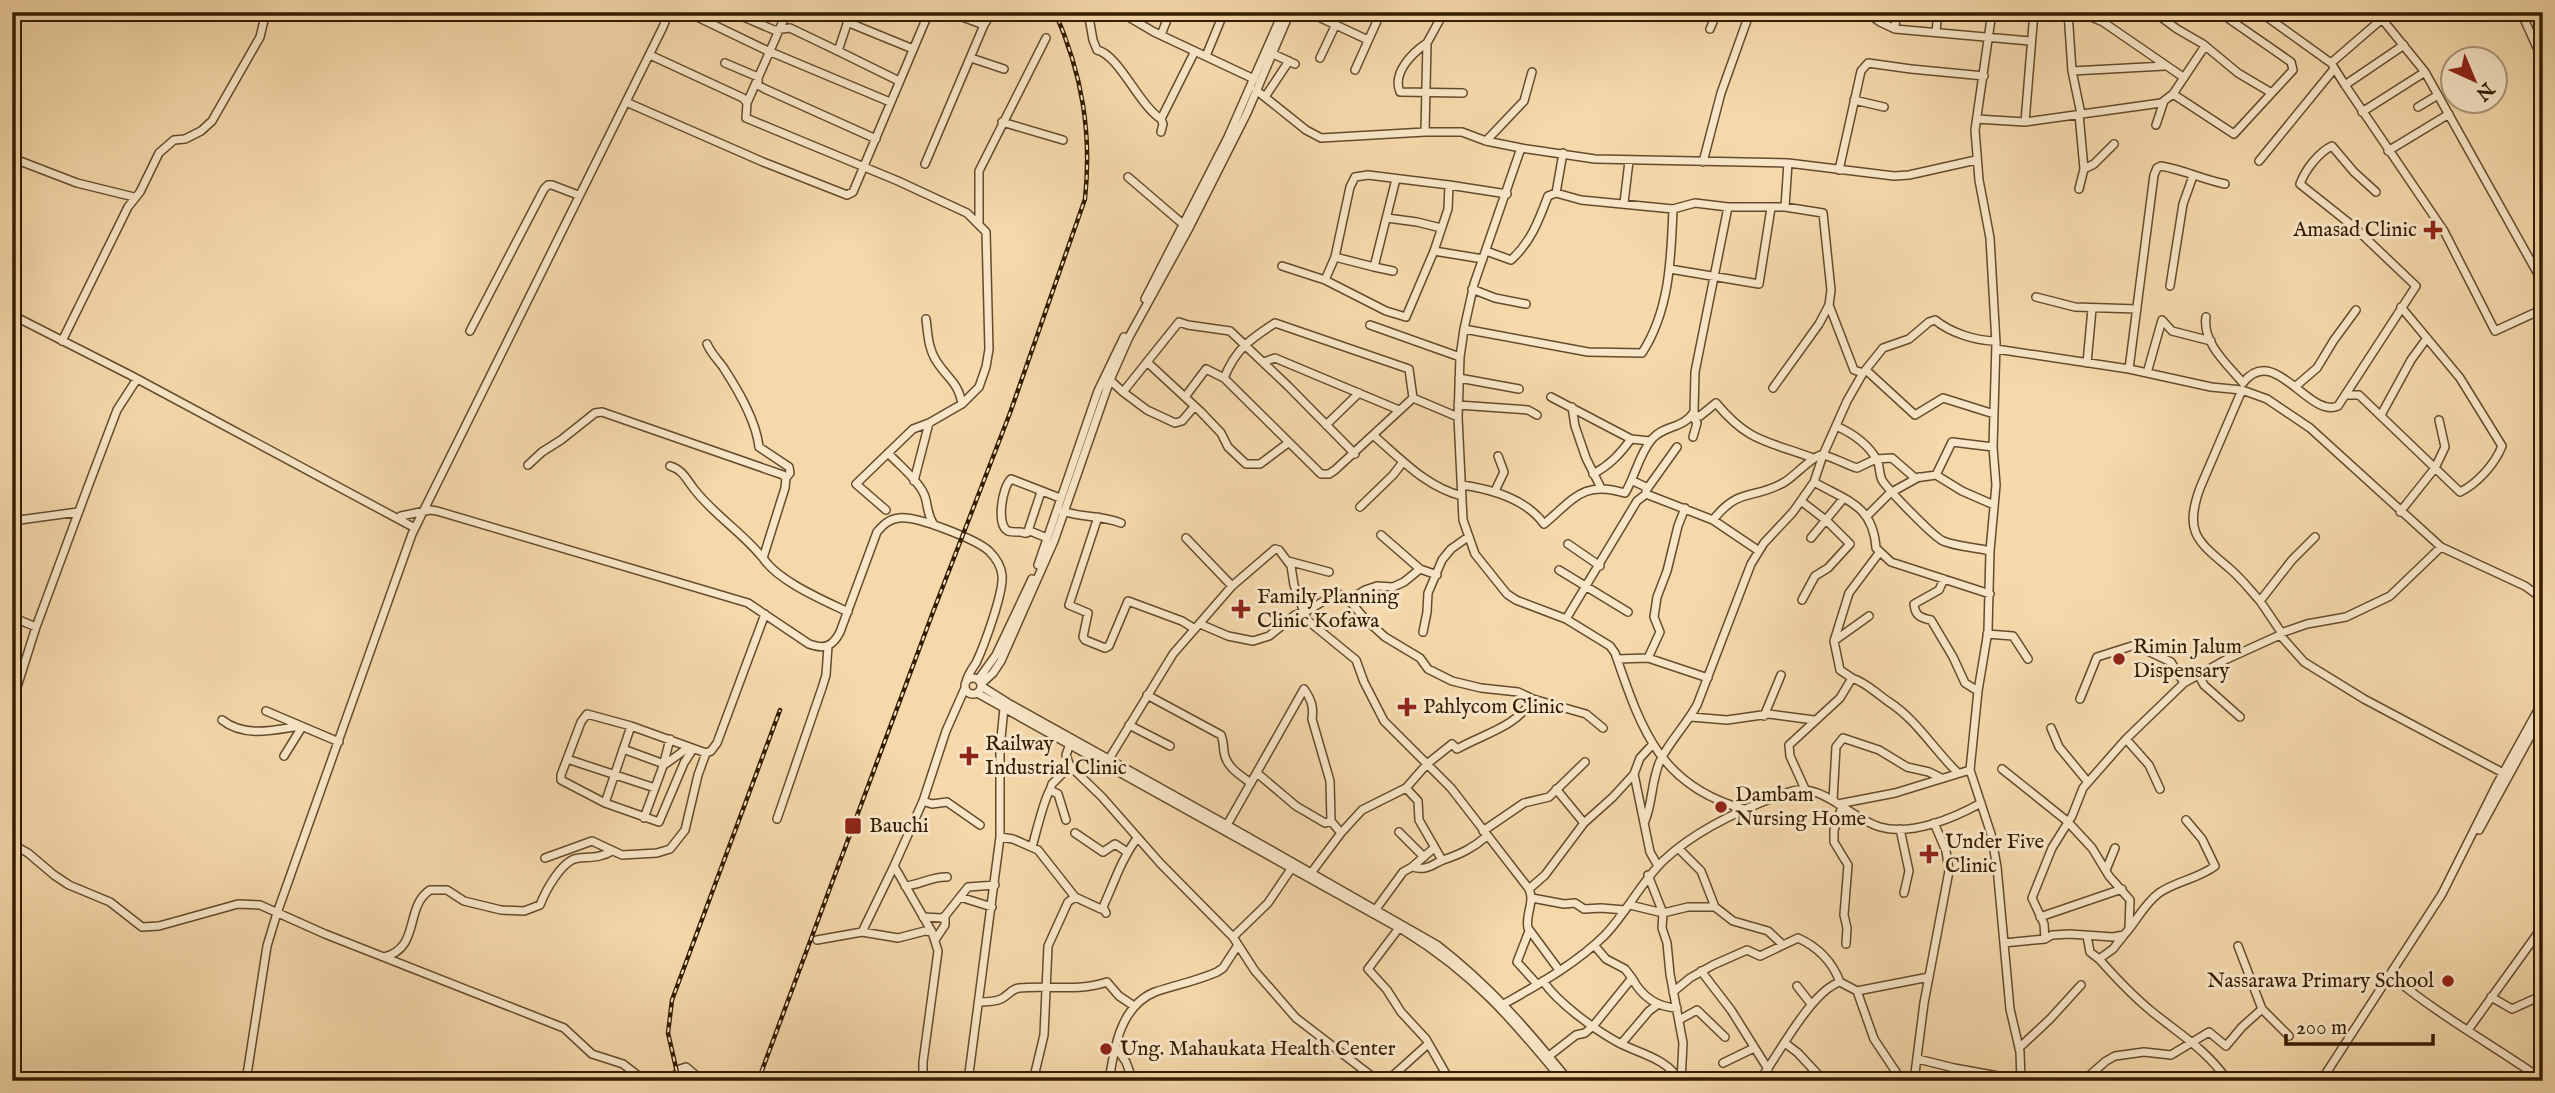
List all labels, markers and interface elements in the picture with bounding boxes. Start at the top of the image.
north arrow [2440,46,2510,116]
text: N [2470,76,2499,106]
place label: Amasad Clinic [2292,217,2417,244]
marker: Amasad Clinic [2423,220,2443,240]
place label: Family Planning Clinic Kofawa [1257,584,1400,635]
marker: Family Planning Clinic Kofawa [1231,599,1251,619]
place label: Rimin Jalum Dispensary [2133,634,2242,685]
marker: Rimin Jalum Dispensary [2111,651,2127,667]
place label: Pahlycom Clinic [1423,694,1564,721]
marker: Pahlycom Clinic [1397,697,1417,717]
place label: Railway Industrial Clinic [985,731,1127,782]
marker: Railway Industrial Clinic [959,746,979,766]
place label: Dambam Nursing Home [1735,782,1867,833]
marker: Dambam Nursing Home [1713,799,1729,815]
place label: Bauchi [869,813,929,840]
marker: Bauchi [843,816,863,836]
place label: Under Five Clinic [1945,829,2045,880]
marker: Under Five Clinic [1919,844,1939,864]
place label: Nassarawa Primary School [2207,968,2434,995]
marker: Nassarawa Primary School [2440,973,2456,989]
scale bar [2286,1002,2432,1046]
text: 200 m [2296,1015,2347,1042]
place label: Ung. Mahaukata Health Center [1120,1036,1396,1063]
marker: Ung. Mahaukata Health Center [1098,1041,1114,1057]

